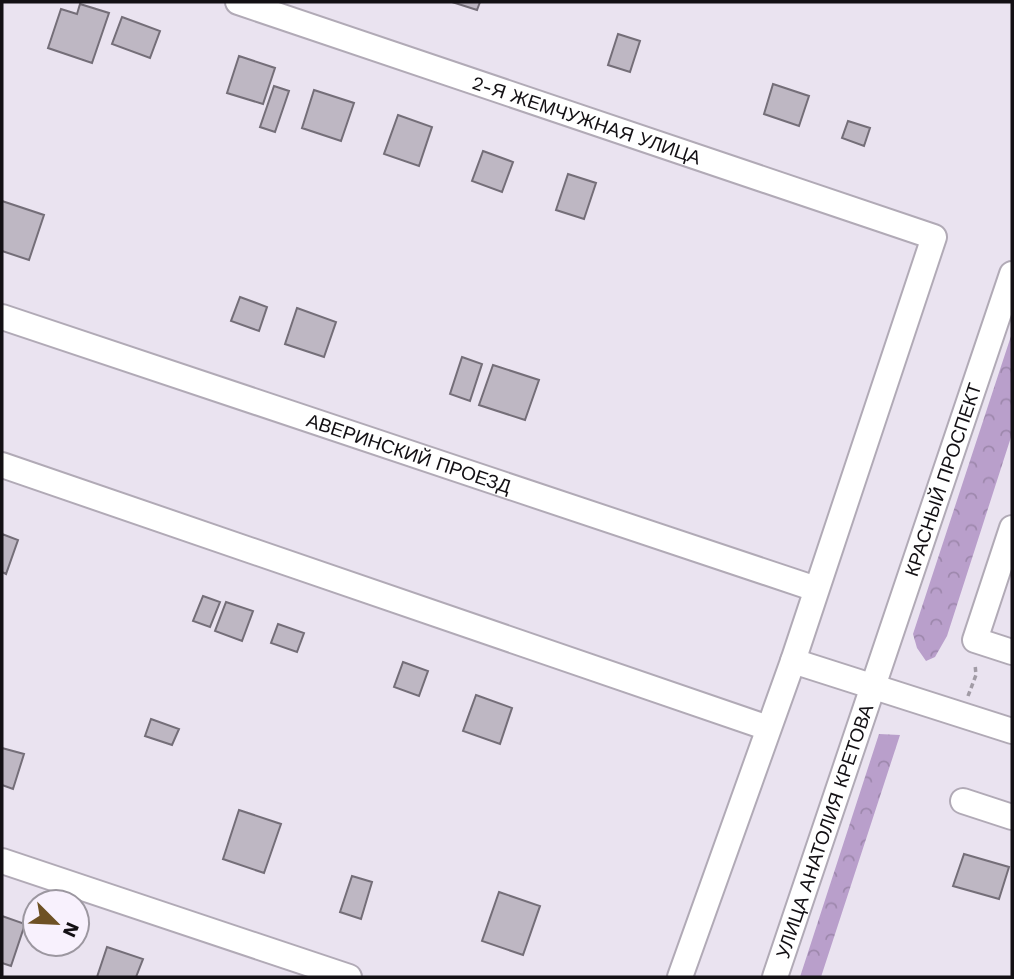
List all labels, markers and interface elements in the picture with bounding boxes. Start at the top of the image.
street label: 2-Я ЖЕМЧУЖНАЯ УЛИЦА [469,71,704,170]
street label: КРАСНЫЙ ПРОСПЕКТ [900,380,987,579]
street label: АВЕРИНСКИЙ ПРОЕЗД [304,409,514,498]
street label: УЛИЦА АНАТОЛИЯ КРЕТОВА [771,701,878,961]
north arrow [21,888,91,958]
text: N [58,919,84,941]

